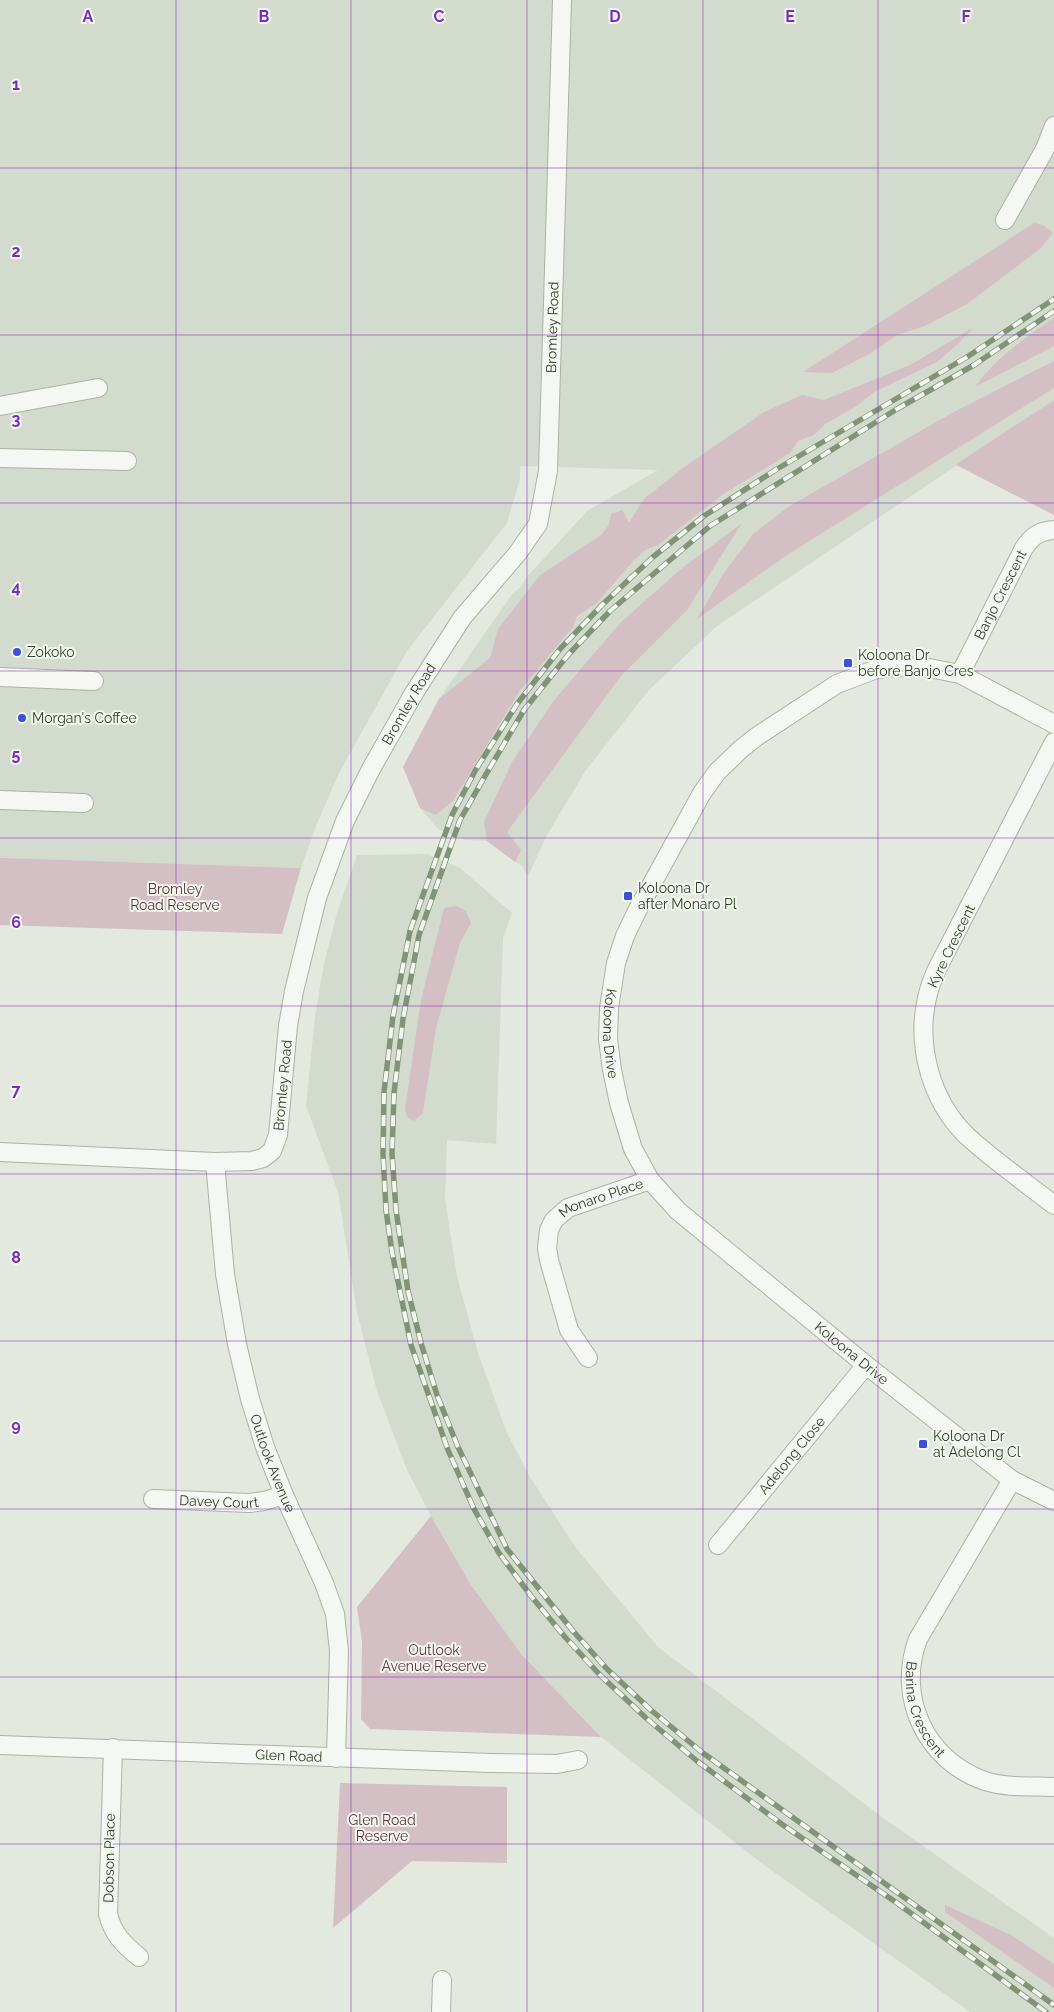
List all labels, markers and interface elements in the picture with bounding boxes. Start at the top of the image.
text: A [83,7,94,26]
text: B [259,7,270,26]
text: C [434,7,445,26]
text: D [609,7,621,26]
text: E [785,7,795,26]
text: F [961,7,971,26]
text: 1 [12,75,20,94]
text: 2 [11,242,21,261]
street label: Bromley Road [543,281,562,373]
text: 3 [12,410,21,429]
street label: Banjo Crescent [971,547,1030,642]
text: 4 [11,578,21,597]
place label: Zokoko [27,644,75,660]
marker: Zokoko [11,646,23,658]
place label: Koloona Dr before Banjo Cres [858,647,974,679]
marker: Koloona Dr before Banjo Cres [842,657,854,669]
street label: Bromley Road [378,661,439,747]
place label: Morgan's Coffee [32,710,137,726]
marker: Morgan's Coffee [16,712,28,724]
text: 5 [12,745,21,764]
place label: Koloona Dr after Monaro Pl [638,880,737,912]
park label: Bromley Road Reserve [130,881,220,913]
marker: Koloona Dr after Monaro Pl [622,890,634,902]
street label: Kyre Crescent [924,902,978,990]
text: 6 [11,913,21,932]
street label: Koloona Drive [600,988,622,1080]
street label: Bromley Road [270,1039,295,1132]
text: 7 [12,1081,21,1100]
street label: Monaro Place [555,1175,645,1221]
text: 8 [11,1248,21,1267]
street label: Koloona Drive [812,1318,892,1388]
street label: Outlook Avenue [247,1412,299,1515]
street label: Adelong Close [755,1413,828,1497]
text: 9 [11,1416,21,1435]
place label: Koloona Dr at Adelong Cl [933,1428,1021,1460]
marker: Koloona Dr at Adelong Cl [917,1438,929,1450]
street label: Davey Court [179,1492,260,1511]
park label: Outlook Avenue Reserve [381,1642,487,1674]
street label: Barina Crescent [903,1660,949,1761]
street label: Glen Road [255,1746,323,1765]
park label: Glen Road Reserve [348,1812,416,1844]
street label: Dobson Place [100,1813,118,1903]

